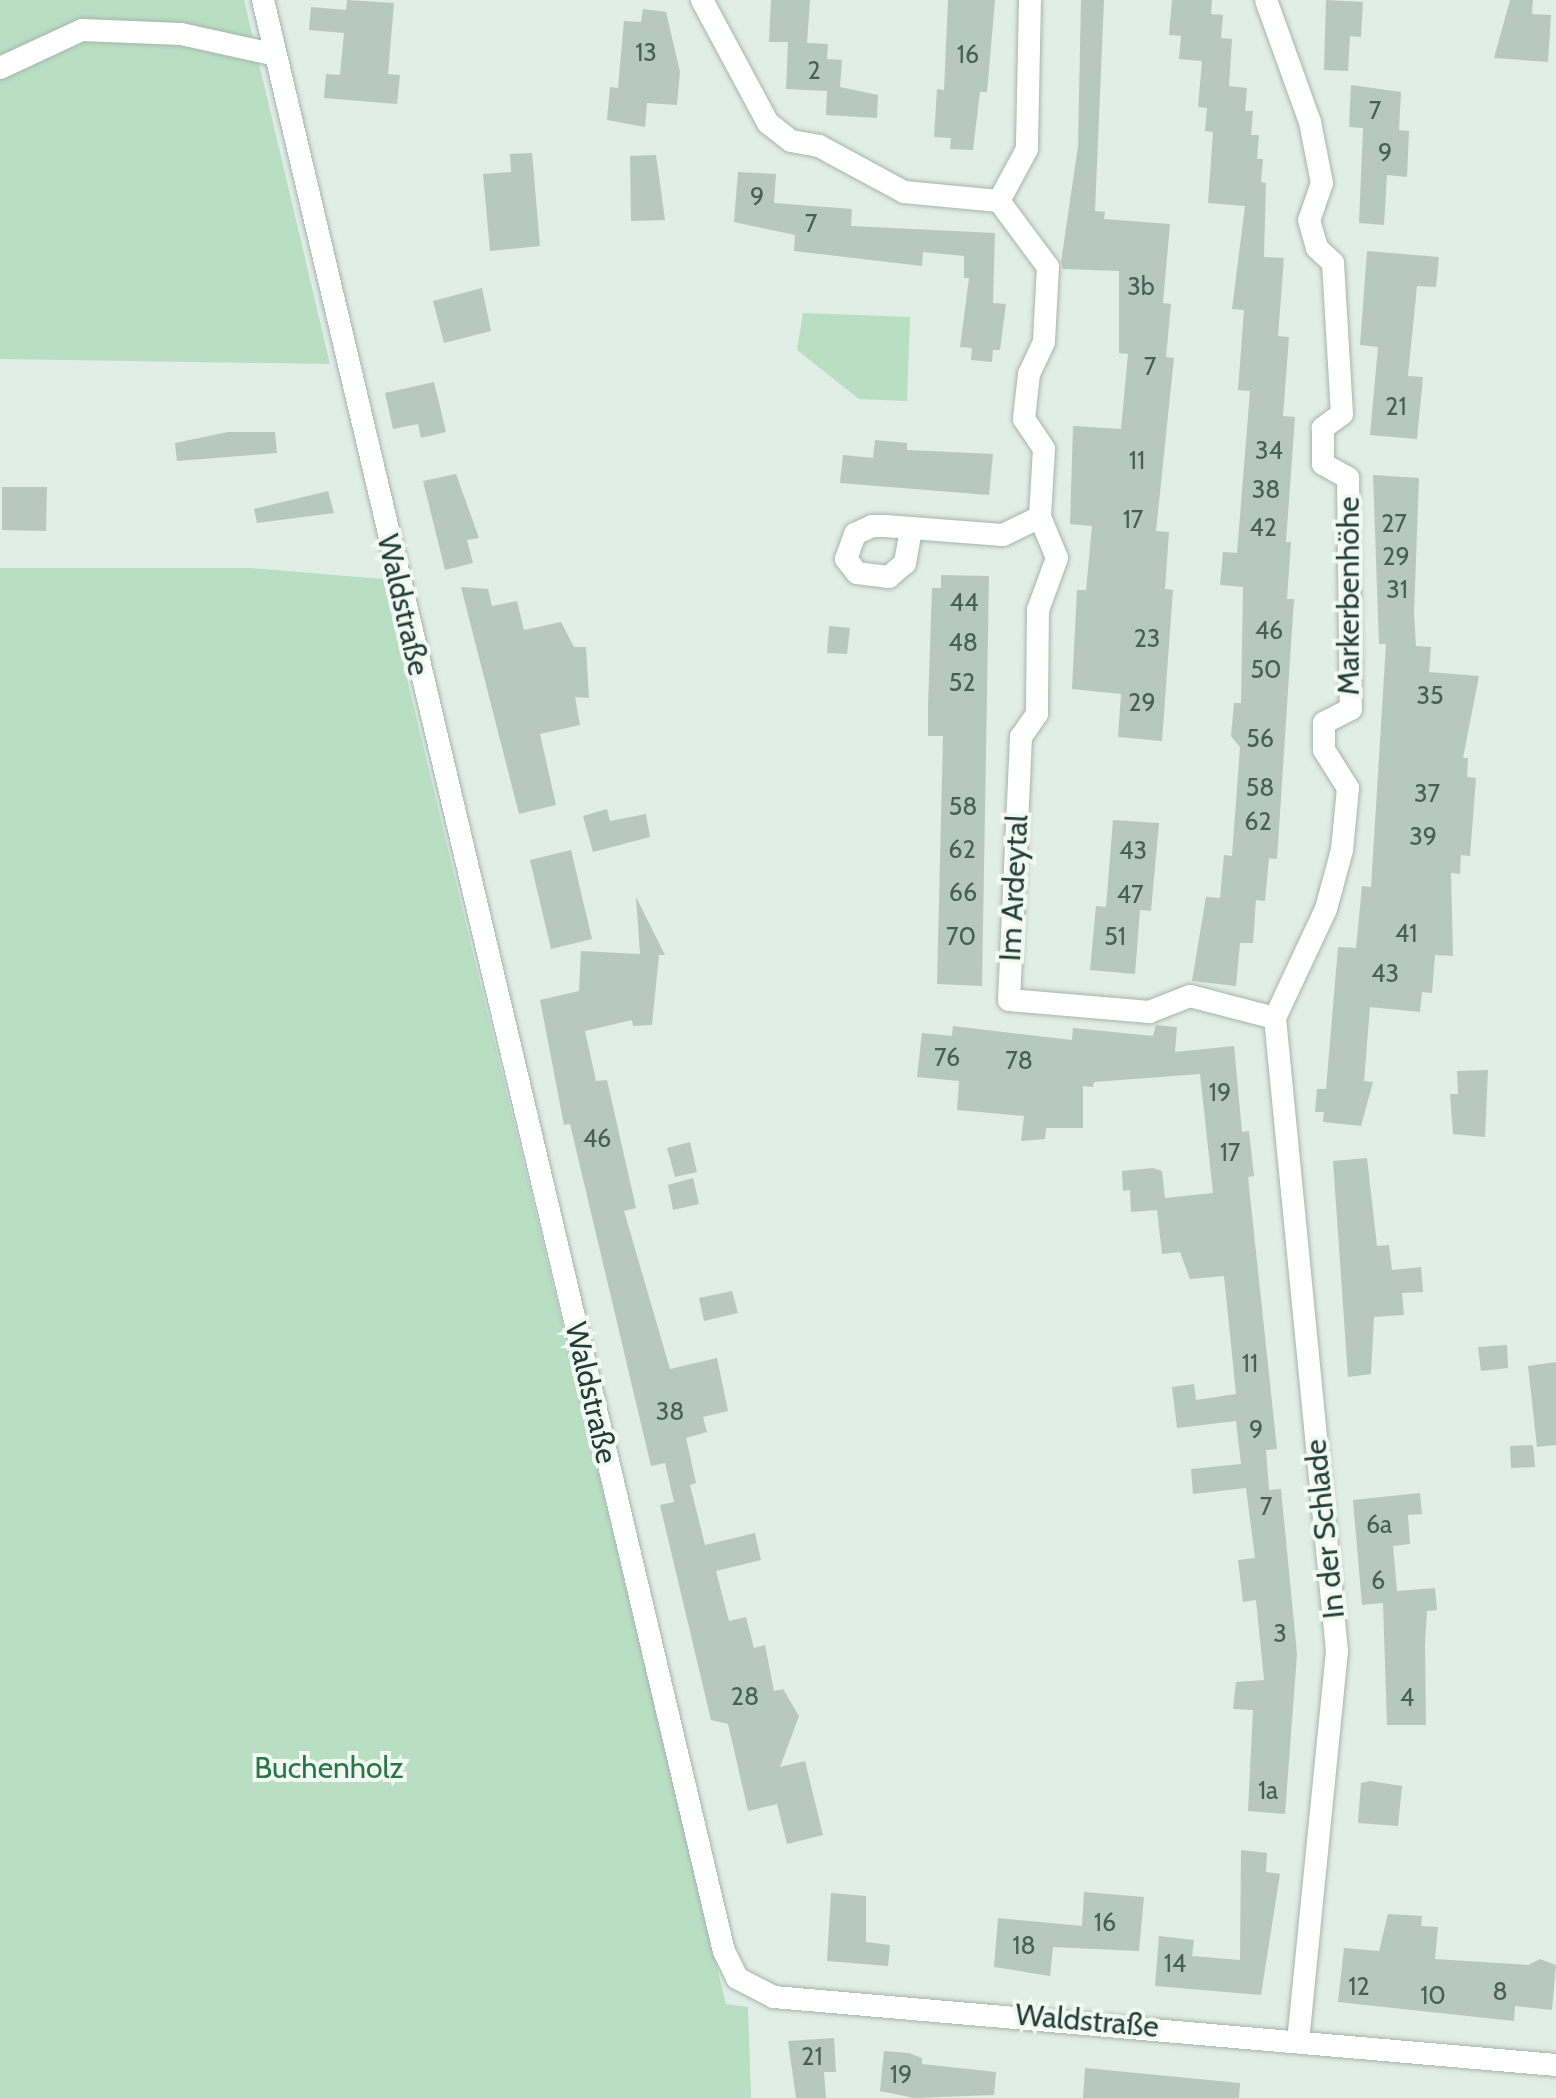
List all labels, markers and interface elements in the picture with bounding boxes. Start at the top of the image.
house number: 13 [635,37,657,67]
house number: 16 [957,39,979,69]
house number: 2 [807,55,821,85]
house number: 7 [1369,95,1381,125]
house number: 9 [1378,137,1392,167]
house number: 9 [750,181,764,211]
house number: 7 [805,208,817,238]
house number: 3b [1127,271,1155,301]
house number: 7 [1144,351,1156,381]
house number: 21 [1385,391,1407,421]
house number: 34 [1255,435,1283,465]
house number: 11 [1129,445,1145,475]
house number: 38 [1252,474,1280,504]
street label: Markerbenhöhe [1331,497,1367,695]
house number: 17 [1123,504,1143,534]
house number: 27 [1381,508,1407,538]
house number: 42 [1249,512,1277,542]
street label: Waldstraße [369,531,437,679]
house number: 29 [1382,541,1410,571]
house number: 31 [1386,574,1408,604]
house number: 44 [950,587,978,617]
house number: 46 [1255,615,1283,645]
house number: 23 [1134,623,1160,653]
house number: 48 [948,627,978,657]
house number: 50 [1251,654,1281,684]
house number: 52 [949,667,975,697]
house number: 35 [1416,680,1444,710]
house number: 29 [1128,687,1156,717]
house number: 56 [1246,723,1274,753]
house number: 58 [1246,772,1274,802]
house number: 37 [1414,778,1440,808]
house number: 58 [949,791,977,821]
house number: 62 [1244,806,1272,836]
street label: Im Ardeytal [992,814,1036,962]
house number: 39 [1409,821,1437,851]
house number: 62 [948,834,976,864]
house number: 43 [1119,835,1147,865]
house number: 66 [949,877,977,907]
house number: 47 [1116,879,1144,909]
house number: 41 [1395,918,1417,948]
house number: 70 [946,921,976,951]
house number: 51 [1104,921,1126,951]
house number: 43 [1371,958,1399,988]
house number: 76 [934,1042,960,1072]
house number: 78 [1005,1045,1033,1075]
house number: 19 [1209,1077,1231,1107]
house number: 46 [583,1123,611,1153]
house number: 17 [1220,1137,1240,1167]
street label: Waldstraße [557,1319,625,1467]
house number: 11 [1242,1348,1258,1378]
house number: 38 [656,1396,684,1426]
house number: 9 [1249,1414,1263,1444]
street label: In der Schlade [1298,1438,1352,1620]
house number: 7 [1260,1491,1272,1521]
house number: 6a [1366,1509,1392,1539]
house number: 6 [1371,1565,1385,1595]
house number: 3 [1273,1618,1287,1648]
house number: 28 [731,1681,759,1711]
house number: 4 [1400,1682,1414,1712]
park label: Buchenholz [254,1750,404,1786]
house number: 1a [1258,1775,1278,1805]
house number: 16 [1094,1907,1116,1937]
house number: 18 [1012,1930,1036,1960]
house number: 14 [1164,1948,1186,1978]
house number: 12 [1348,1971,1370,2001]
house number: 8 [1492,1976,1508,2006]
house number: 10 [1420,1980,1446,2010]
street label: Waldstraße [1014,1997,1160,2045]
house number: 21 [801,2041,823,2071]
house number: 19 [890,2059,912,2089]

